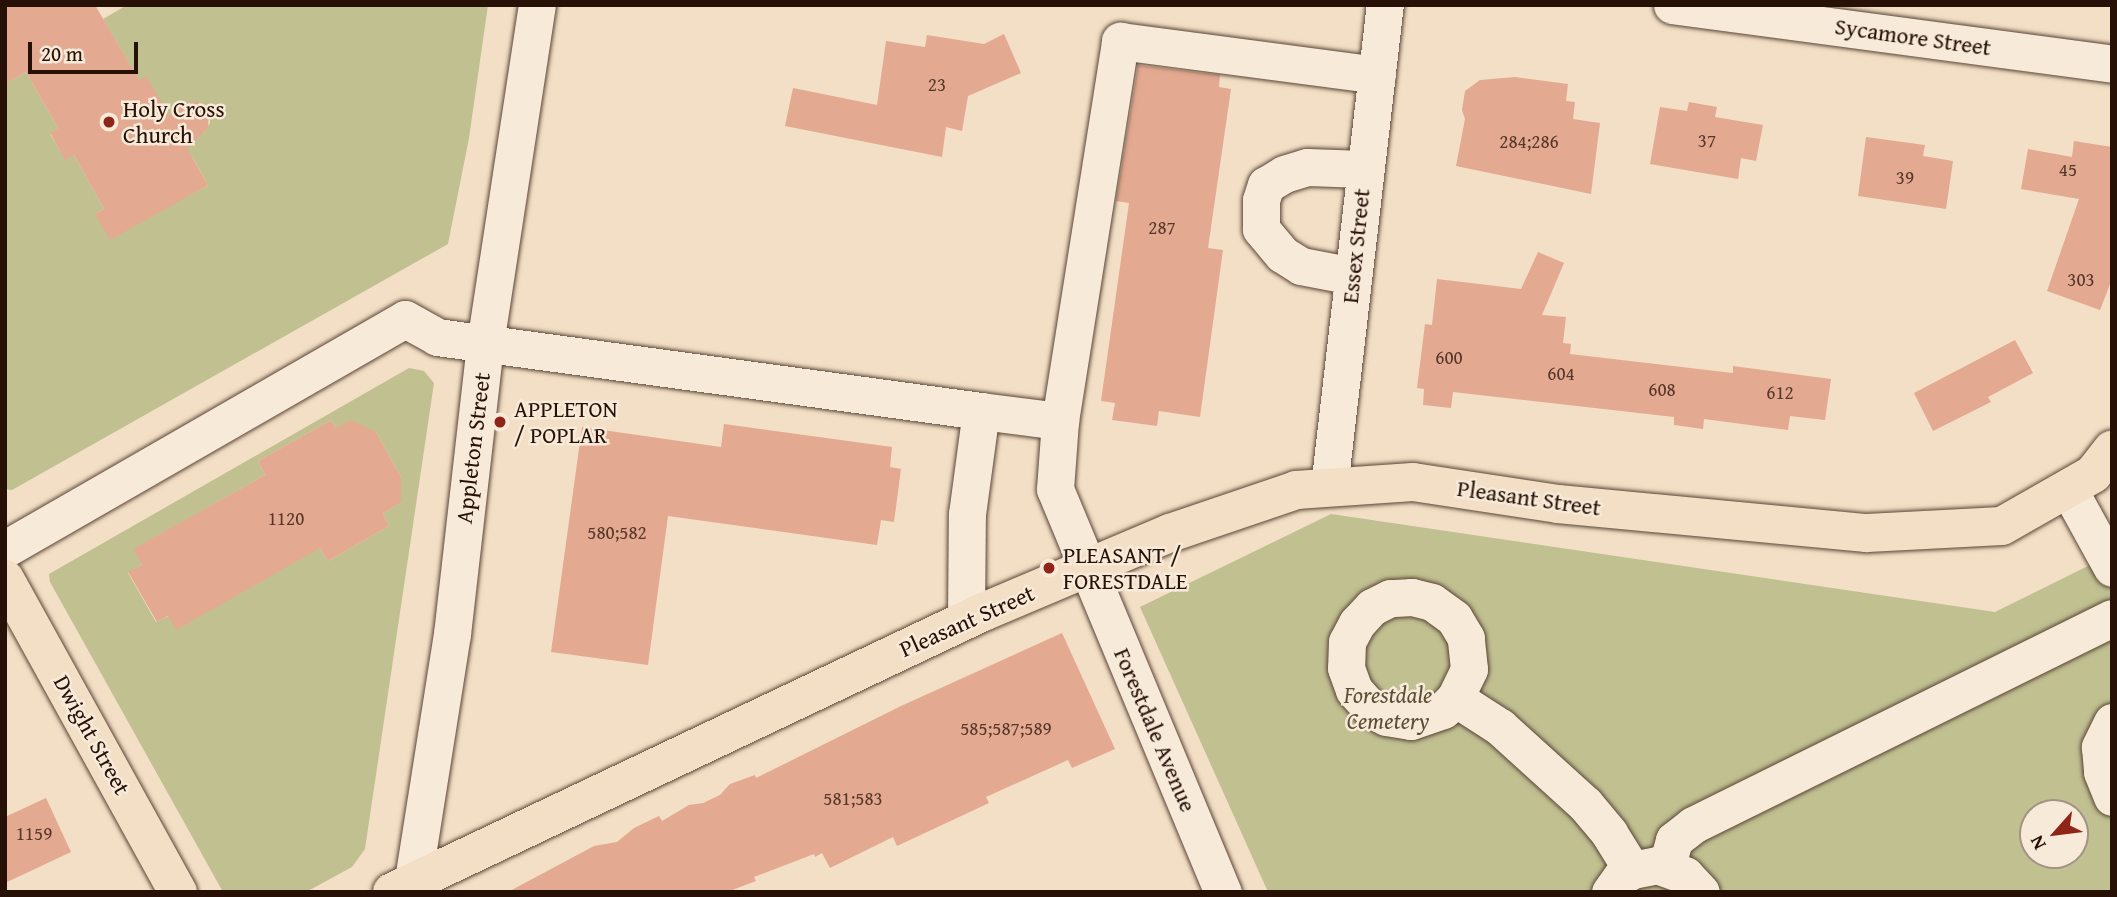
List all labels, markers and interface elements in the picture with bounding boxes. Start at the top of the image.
street label: Sycamore Street [1833,12,1993,62]
scale bar [32,28,142,72]
text: 20 m [41,38,83,69]
house number: 23 [928,74,946,96]
place label: Holy Cross Church [123,95,225,149]
marker: Holy Cross Church [101,114,117,130]
house number: 37 [1698,130,1716,152]
house number: 284;286 [1499,131,1559,153]
house number: 45 [2059,159,2077,181]
house number: 39 [1896,167,1914,189]
street label: Essex Street [1336,187,1376,305]
house number: 287 [1148,217,1176,239]
house number: 303 [2067,269,2095,291]
house number: 600 [1435,347,1463,369]
house number: 604 [1547,363,1575,385]
street label: Appleton Street [450,371,496,525]
house number: 608 [1648,379,1676,401]
house number: 612 [1766,382,1794,404]
place label: APPLETON / POPLAR [514,395,617,449]
marker: APPLETON / POPLAR [492,414,508,430]
street label: Pleasant Street [1455,474,1603,522]
house number: 1120 [268,508,304,530]
house number: 580;582 [587,522,647,544]
place label: PLEASANT / FORESTDALE [1063,541,1187,595]
marker: PLEASANT / FORESTDALE [1041,560,1057,576]
street label: Pleasant Street [895,579,1039,663]
street label: Forestdale Avenue [1108,644,1202,816]
street label: Dwight Street [48,670,136,800]
park label: Forestdale Cemetery [1344,681,1432,735]
house number: 585;587;589 [960,718,1052,740]
house number: 581;583 [823,788,883,810]
north arrow [2019,799,2089,869]
house number: 1159 [16,823,52,845]
text: N [2022,831,2053,855]

